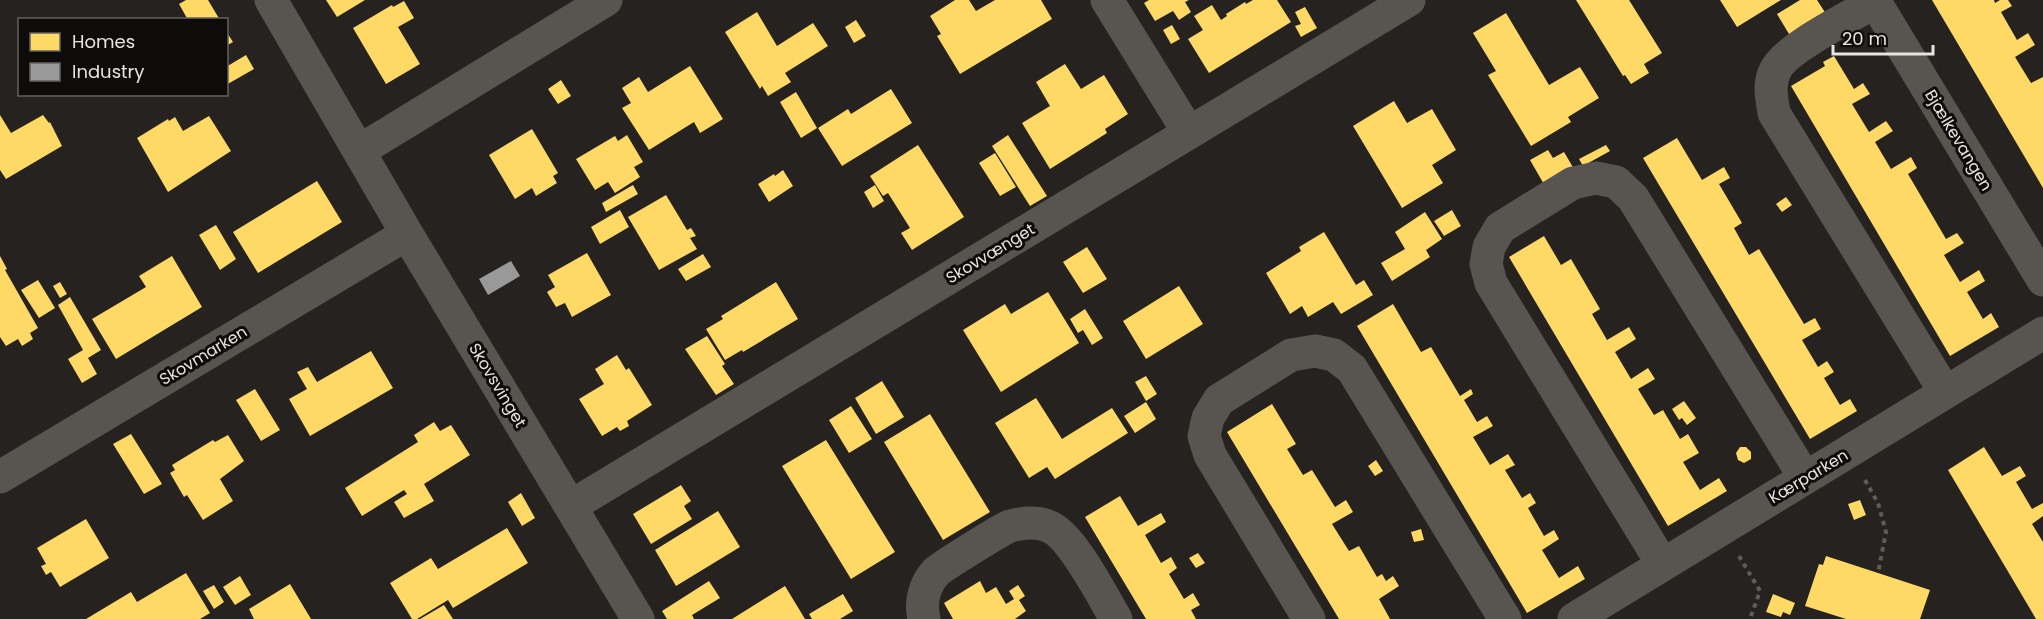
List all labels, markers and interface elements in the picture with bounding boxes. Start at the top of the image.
legend [18,18,228,96]
scale bar [1833,18,1934,56]
text: 20 m [1842,26,1887,51]
text: Homes [72,29,135,54]
text: Industry [72,59,144,84]
street label: Bjælkevangen [1919,85,1998,195]
street label: Skovvænget [941,218,1039,289]
street label: Skovmarken [155,320,251,391]
street label: Skovsvinget [463,339,532,432]
street label: Kærparken [1764,444,1852,509]

